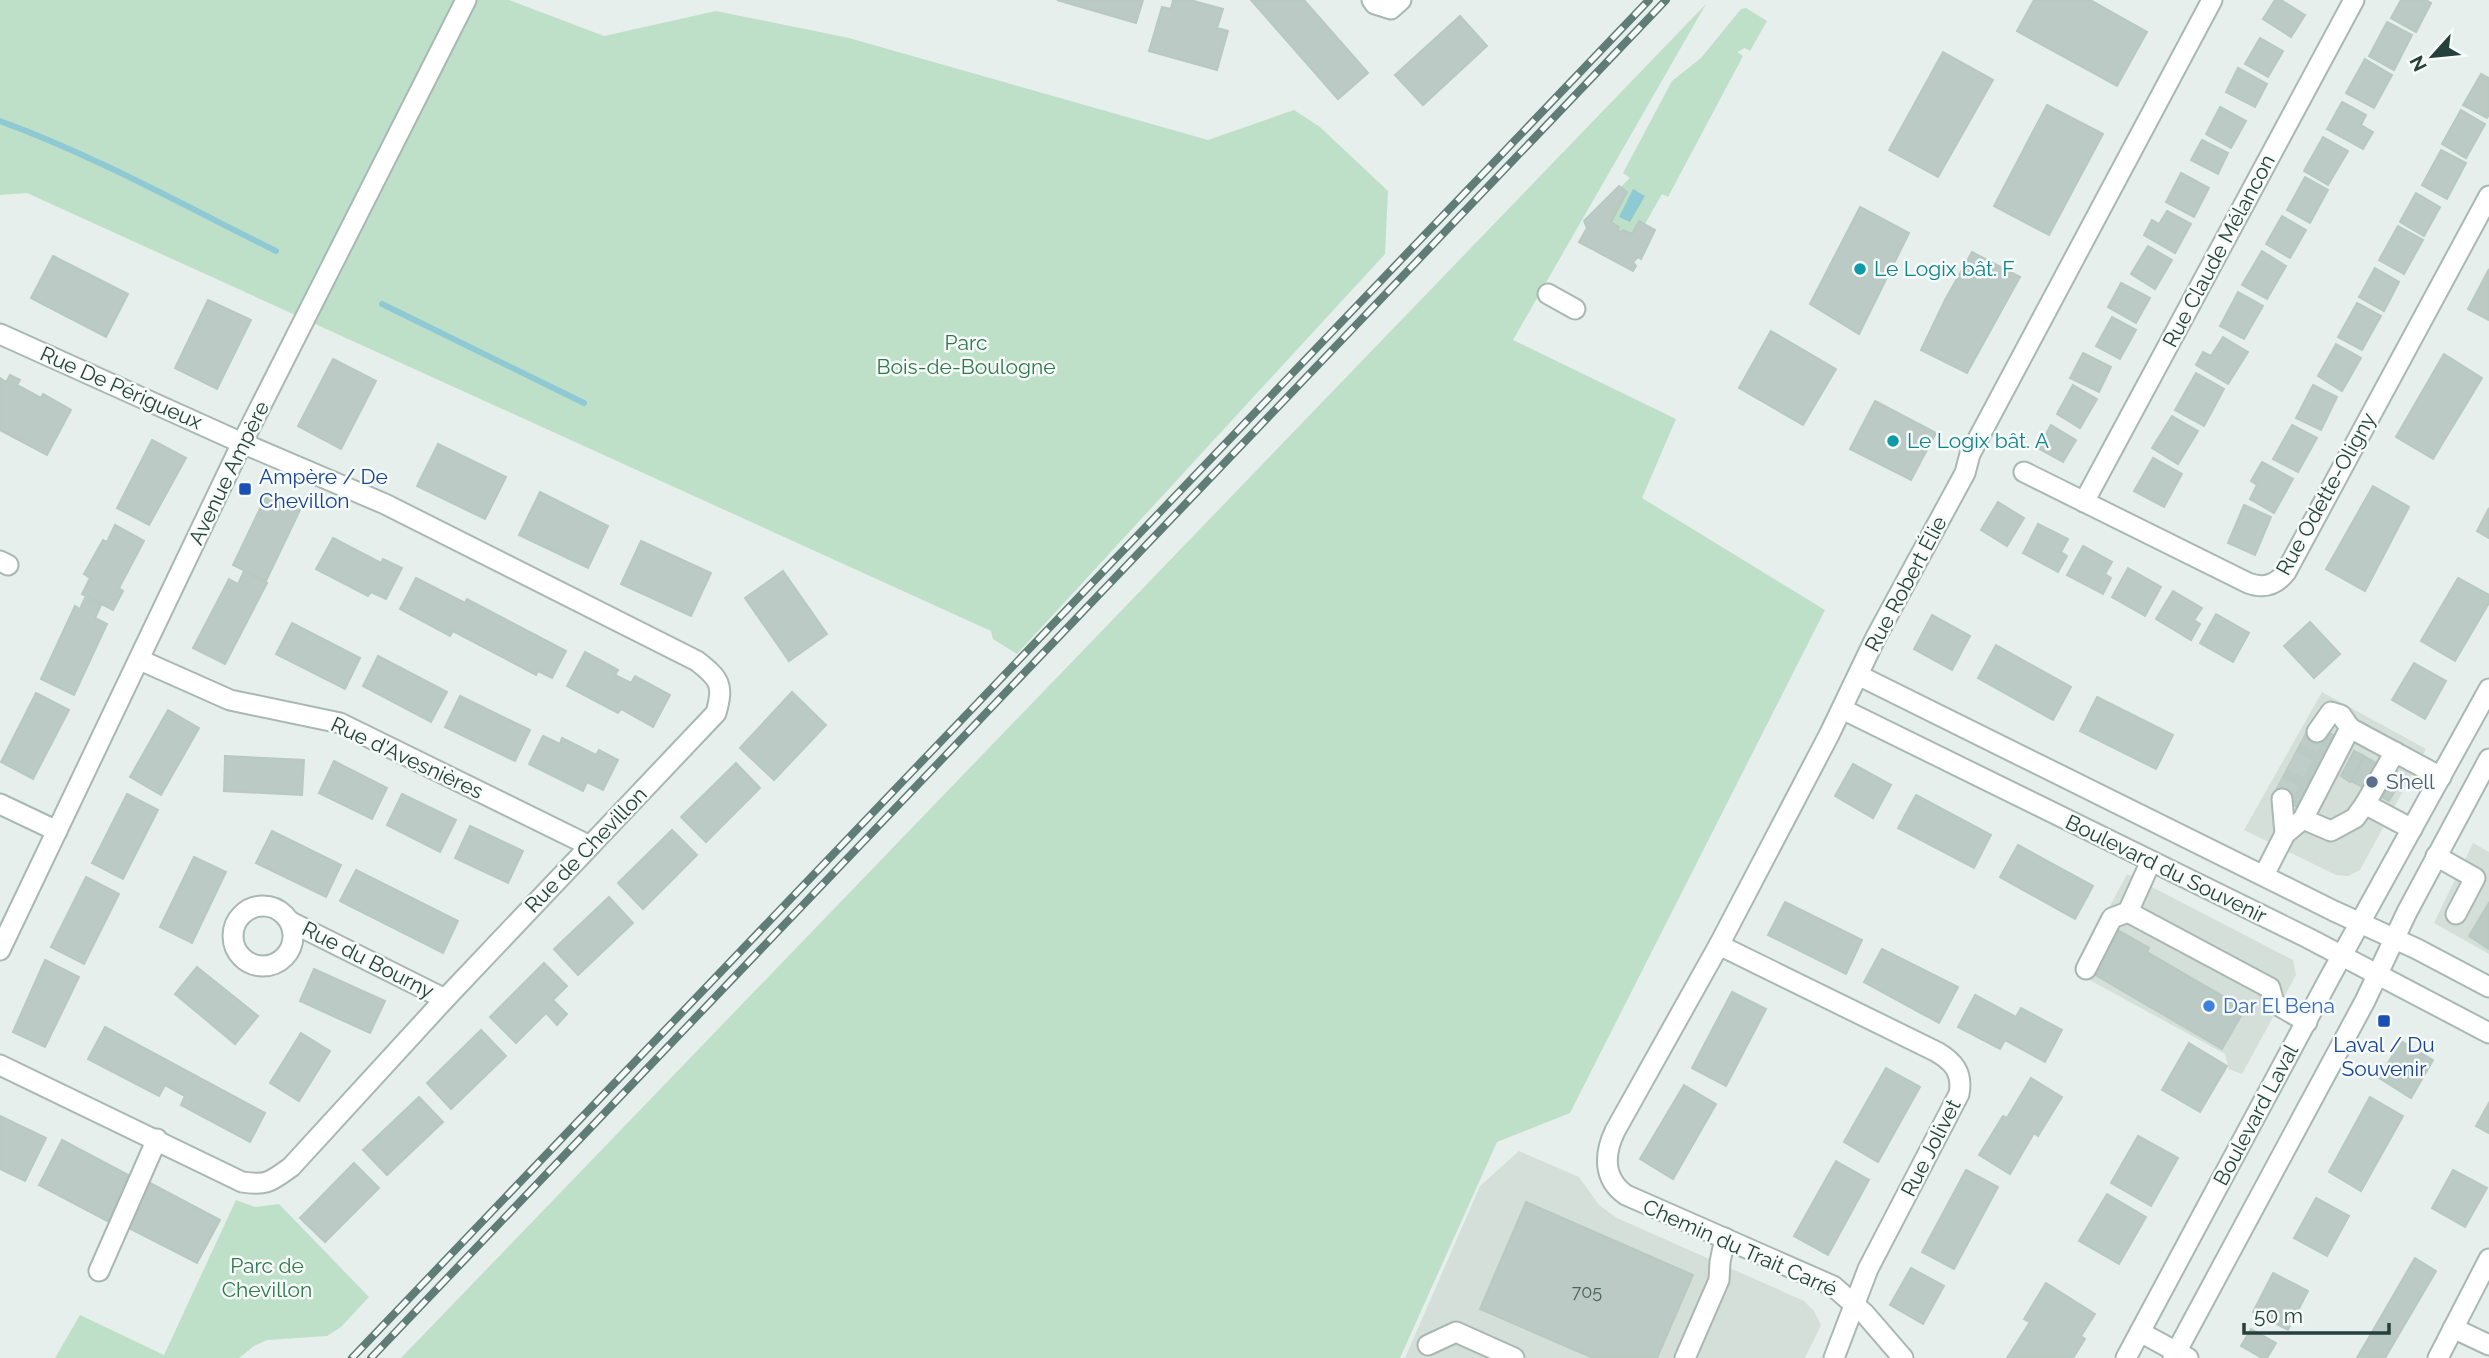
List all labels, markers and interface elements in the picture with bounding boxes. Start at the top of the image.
north arrow [2398,21,2468,91]
text: N [2405,52,2431,75]
street label: Rue Claude Mélancon [2157,150,2280,351]
place label: Le Logix bât. F [1874,256,2015,281]
marker: Le Logix bât. F [1852,261,1868,277]
park label: Parc Bois-de-Boulogne [876,330,1056,379]
street label: Rue De Périgueux [36,341,206,435]
street label: Avenue Ampère [183,397,274,549]
street label: Rue Odette-Oligny [2270,408,2381,580]
place label: Le Logix bât. A [1907,428,2049,453]
marker: Le Logix bât. A [1885,433,1901,449]
place label: Ampère / De Chevillon [259,464,388,513]
marker: Ampère / De Chevillon [237,481,253,497]
street label: Rue Robert Élie [1859,512,1952,656]
street label: Rue d'Avesnières [327,711,487,804]
place label: Shell [2386,769,2435,794]
marker: Shell [2364,774,2380,790]
street label: Rue de Chevillon [519,782,652,918]
street label: Boulevard du Souvenir [2062,809,2271,928]
street label: Rue du Bourny [298,916,438,1003]
place label: Dar El Bena [2223,993,2335,1018]
marker: Dar El Bena [2201,998,2217,1014]
marker: Laval / Du Souvenir [2376,1013,2392,1029]
place label: Laval / Du Souvenir [2333,1032,2435,1081]
street label: Boulevard Laval [2208,1040,2303,1190]
street label: Rue Jolivet [1895,1095,1966,1201]
street label: Chemin du Trait Carré [1639,1193,1841,1302]
park label: Parc de Chevillon [222,1253,312,1302]
house number: 705 [1572,1281,1602,1302]
scale bar [2244,1292,2389,1336]
text: 50 m [2254,1303,2303,1328]

